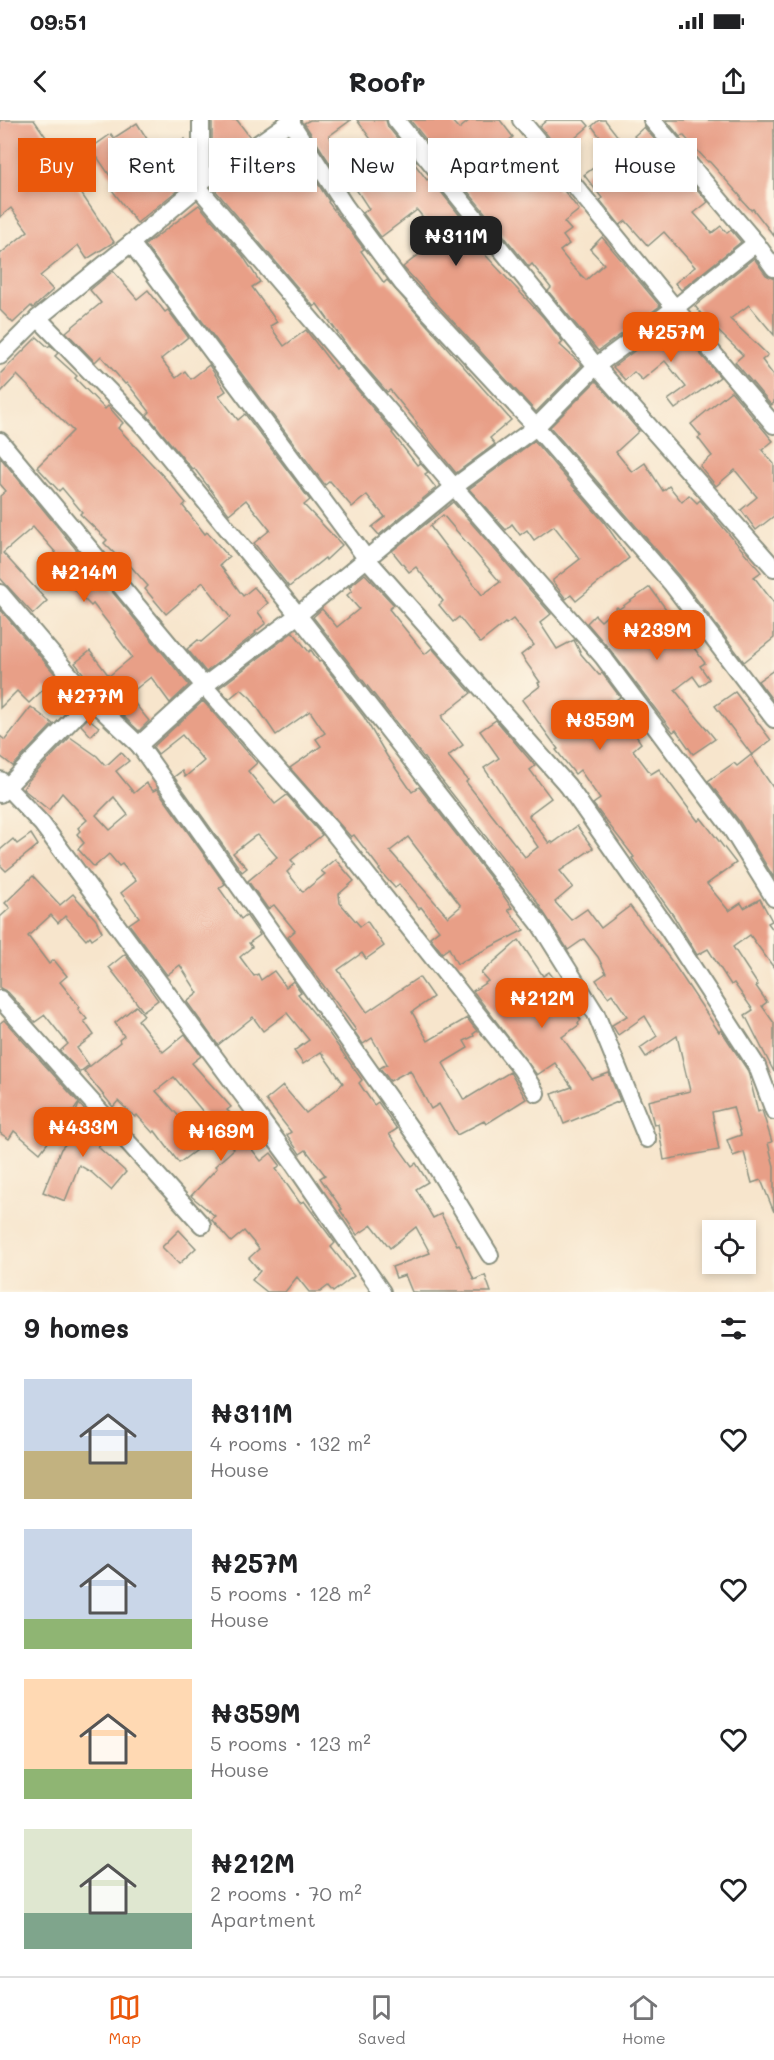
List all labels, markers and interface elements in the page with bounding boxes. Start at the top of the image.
text: 09:51 [30,7,87,36]
text: Roofr [348,64,426,99]
icon: back [24,65,57,98]
icon: share [717,65,750,98]
chip: Buy [18,138,96,192]
chip: Rent [108,138,197,192]
chip: Filters [209,138,317,192]
chip: New [329,138,416,192]
chip: Apartment [428,138,581,192]
chip: House [593,138,697,192]
pin: ₦311M [414,216,498,267]
text: ₦311M [424,222,488,248]
pin: ₦257M [629,312,713,363]
text: ₦257M [637,318,705,344]
pin: ₦214M [42,552,126,603]
text: ₦214M [51,558,117,584]
pin: ₦239M [615,610,699,661]
text: ₦239M [622,616,692,642]
pin: ₦277M [48,676,132,727]
text: ₦277M [56,682,124,708]
pin: ₦359M [558,700,642,751]
text: ₦359M [565,706,635,732]
pin: ₦212M [500,978,584,1029]
text: ₦212M [509,984,575,1010]
pin: ₦433M [41,1107,125,1158]
pin: ₦169M [179,1111,263,1162]
text: ₦433M [48,1113,118,1139]
text: ₦169M [187,1117,255,1143]
map controls [702,1220,756,1274]
button: locate [702,1220,756,1274]
text: 9 homes [24,1311,129,1345]
icon: filters [717,1312,750,1345]
text: ₦311M [210,1396,293,1430]
icon: home [72,1403,144,1475]
icon: heart [717,1423,750,1456]
text: 4 rooms · 132 m² [210,1430,371,1456]
text: House [210,1456,269,1482]
text: ₦257M [210,1546,299,1580]
icon: home [72,1553,144,1625]
icon: heart [717,1573,750,1606]
text: 5 rooms · 128 m² [210,1580,371,1606]
text: House [210,1606,269,1632]
text: ₦359M [210,1696,301,1730]
icon: home [72,1703,144,1775]
icon: heart [717,1723,750,1756]
text: 5 rooms · 123 m² [210,1730,371,1756]
text: House [210,1756,269,1782]
text: ₦212M [210,1846,295,1880]
icon: home [72,1853,144,1925]
icon: heart [717,1873,750,1906]
text: 2 rooms · 70 m² [210,1880,362,1906]
text: Apartment [210,1906,316,1932]
tab: Map [108,1991,141,2048]
tab: Saved [358,1991,405,2048]
tab: Home [622,1991,666,2048]

